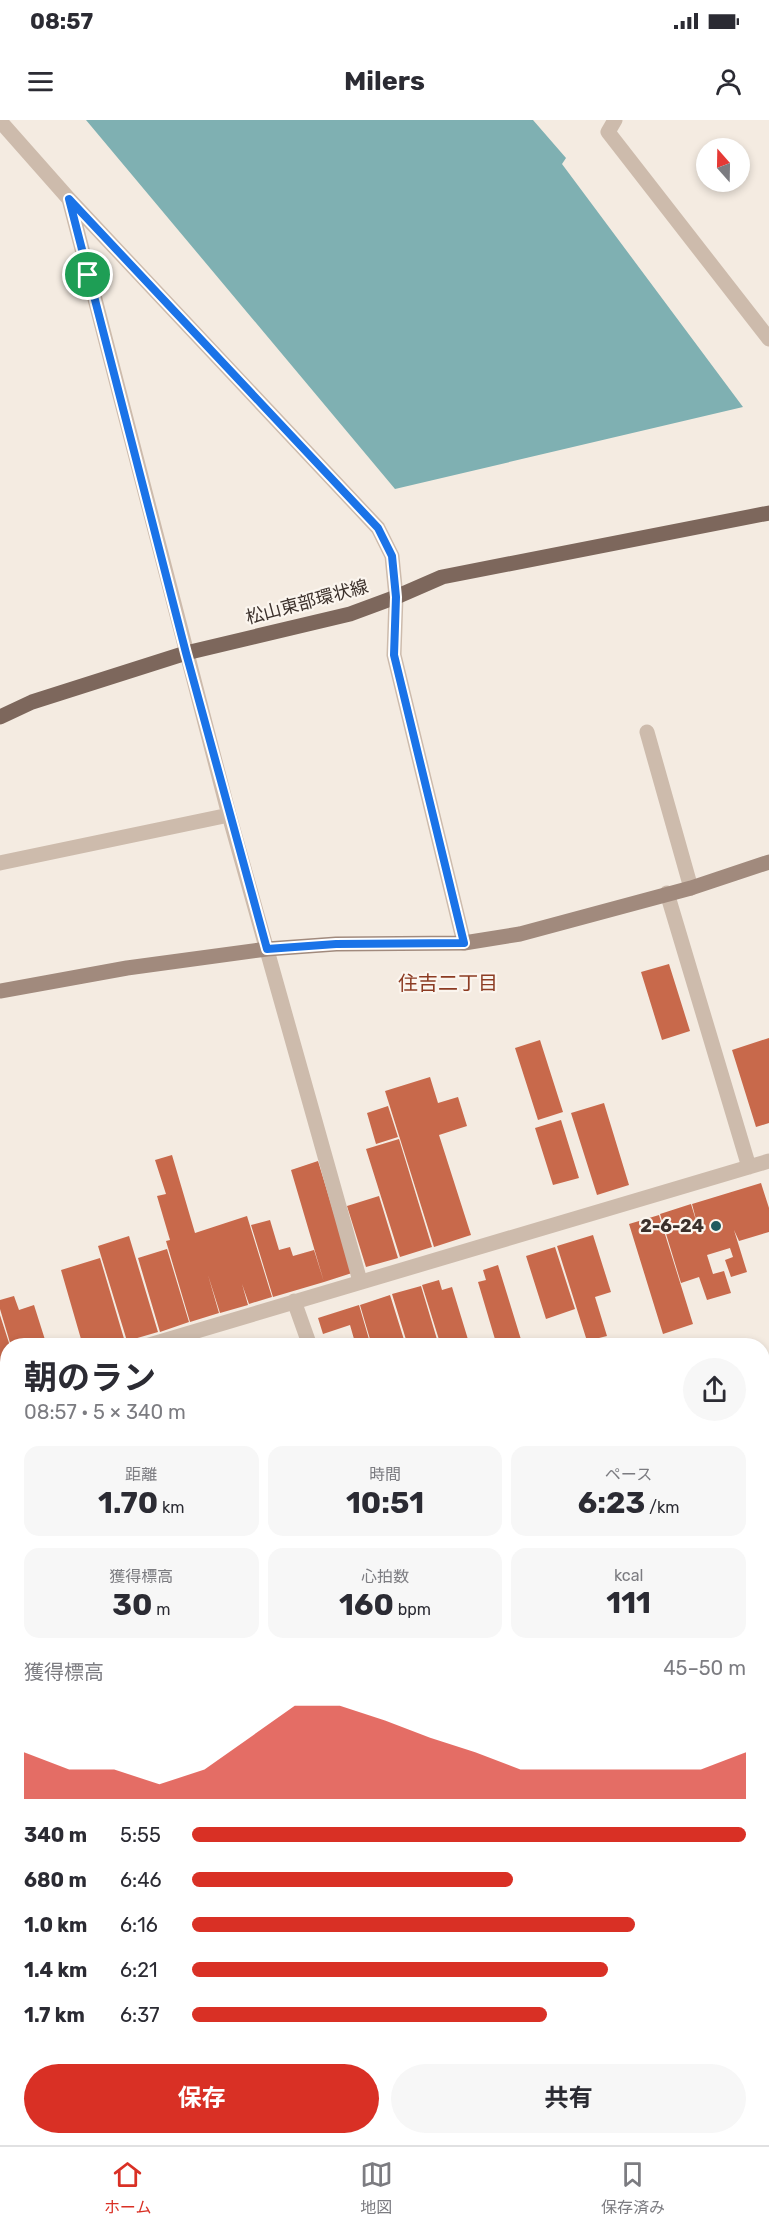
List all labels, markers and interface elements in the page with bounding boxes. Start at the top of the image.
text: 08:57 [30,8,93,35]
icon: menu [24,65,57,98]
text: Milers [344,65,425,97]
icon: person [712,65,745,98]
north arrow [696,138,750,192]
map controls [696,138,750,192]
pin [62,249,113,300]
icon: arrive [71,258,104,291]
street label: 松山東部環状線 [243,575,371,629]
district label: 住吉二丁目 [398,971,498,995]
place label: 2-6-24 [640,1215,704,1237]
marker: 2-6-24 [709,1219,723,1233]
text: 朝のラン [24,1358,156,1397]
button: share [683,1358,746,1421]
text: 08:57 · 5 × 340 m [24,1400,186,1424]
text: 距離 [125,1465,157,1484]
text: 時間 [369,1465,401,1484]
text: ペース [605,1465,652,1484]
text: 1.70 [98,1485,158,1521]
text: 10:51 [346,1485,424,1521]
text: 6:23 [578,1485,645,1521]
text: km [158,1498,185,1517]
text: /km [645,1498,680,1517]
text: kcal [614,1566,643,1585]
text: 獲得標高 [109,1567,173,1586]
text: 心拍数 [361,1567,409,1586]
text: 111 [606,1585,651,1621]
text: 30 [112,1587,152,1623]
text: 160 [339,1587,394,1623]
text: m [152,1600,170,1619]
text: bpm [394,1600,431,1619]
text: 45–50 m [663,1656,746,1680]
text: 獲得標高 [24,1660,104,1684]
text: 340 m [24,1823,87,1847]
text: 5:55 [120,1823,161,1847]
text: 680 m [24,1868,87,1892]
text: 6:46 [120,1868,162,1892]
text: 1.0 km [24,1913,87,1937]
text: 6:16 [120,1913,158,1937]
text: 1.4 km [24,1958,87,1982]
text: 6:21 [120,1958,157,1982]
text: 1.7 km [24,2003,85,2027]
text: 6:37 [120,2003,159,2027]
button: 保存 [24,2064,379,2133]
button: 共有 [391,2064,746,2133]
tab: ホーム [104,2158,152,2218]
tab: 地図 [360,2158,393,2218]
tab: 保存済み [601,2158,665,2218]

